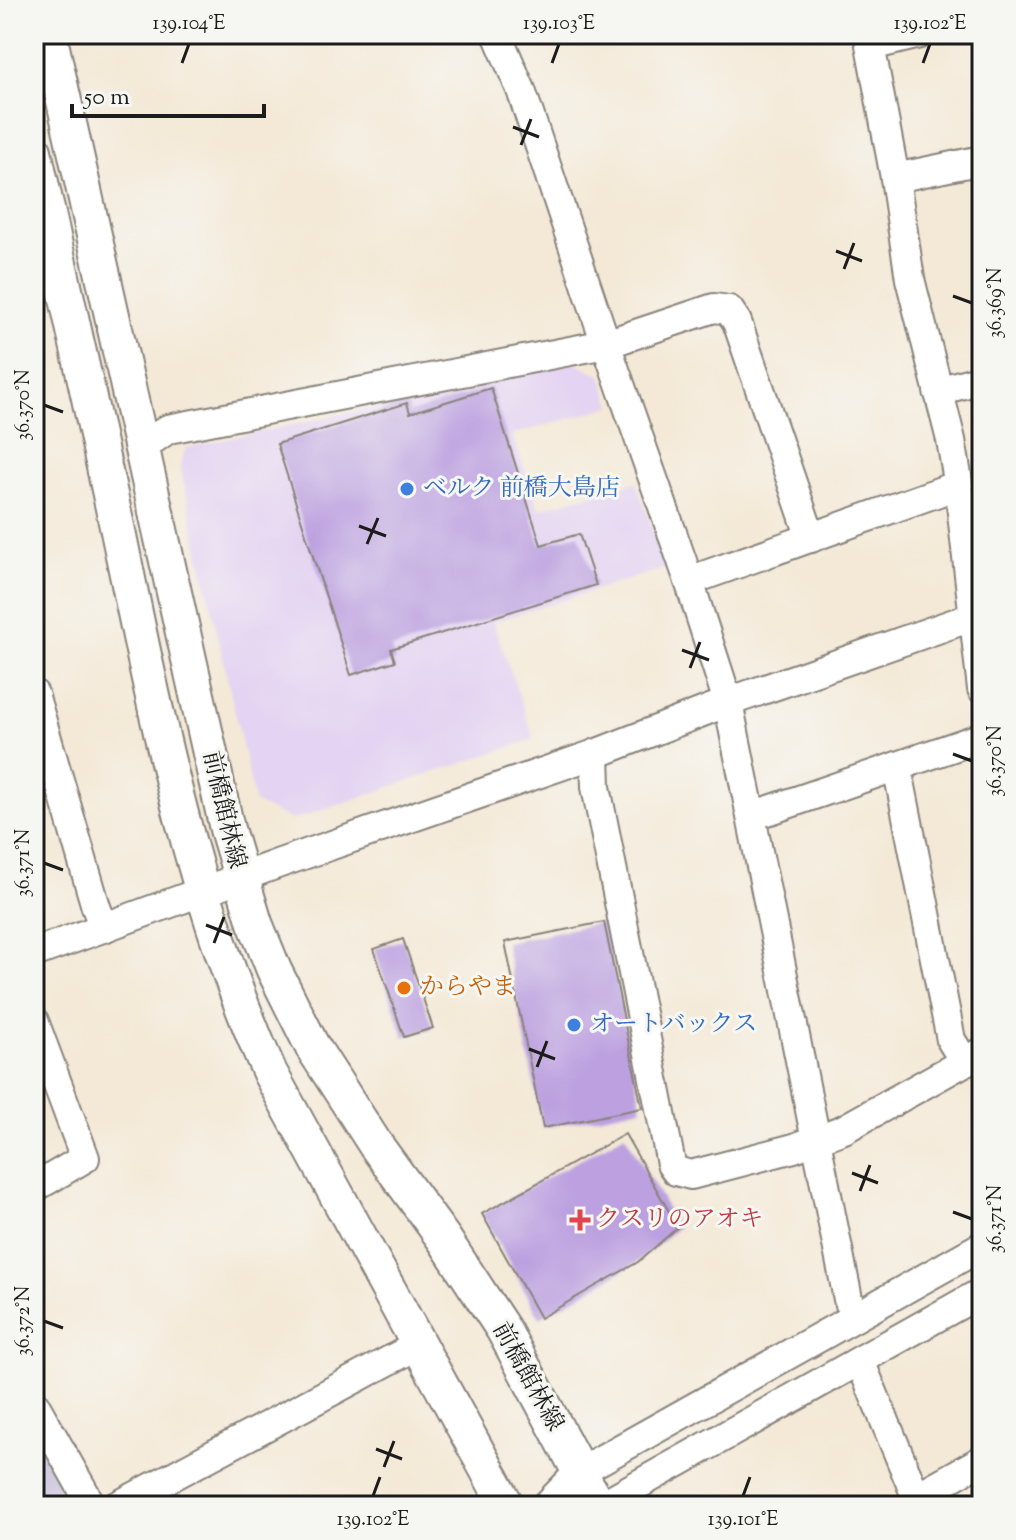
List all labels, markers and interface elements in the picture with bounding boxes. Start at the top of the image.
text: 139.104°E [153,10,225,39]
text: 139.103°E [523,10,595,39]
text: 139.102°E [894,10,966,39]
scale bar [72,68,264,118]
text: 50 m [82,81,130,115]
text: 36.369°N [982,268,1011,338]
text: 36.370°N [10,369,39,441]
place label: ベルク 前橋大島店 [423,472,620,506]
marker: ベルク 前橋大島店 [398,480,416,498]
text: 36.370°N [982,725,1011,797]
street label: 前橋館林線 [193,748,253,872]
text: 36.371°N [10,829,39,897]
place label: からやま [420,971,516,1005]
marker: からやま [395,979,413,997]
place label: オートバックス [590,1008,757,1042]
marker: オートバックス [565,1016,583,1034]
text: 36.371°N [982,1185,1011,1253]
place label: クスリのアオキ [596,1203,764,1237]
marker: クスリのアオキ [571,1211,589,1229]
text: 36.372°N [10,1286,39,1356]
street label: 前橋館林線 [483,1316,571,1438]
text: 139.102°E [337,1506,409,1535]
text: 139.101°E [708,1506,778,1535]

